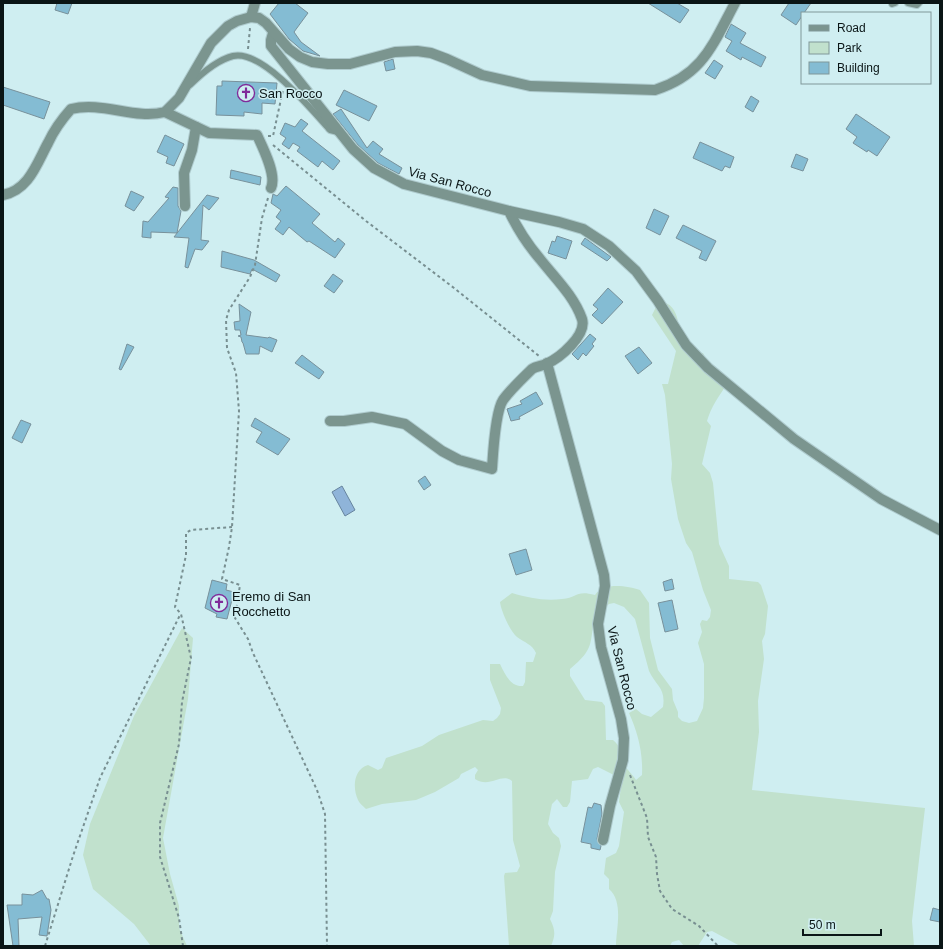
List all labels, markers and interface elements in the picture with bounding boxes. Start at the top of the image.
legend [801,12,931,84]
text: Road [837,21,866,35]
text: Park [837,41,863,55]
text: Building [837,61,880,75]
church icon: San Rocco [236,83,256,103]
place label: San Rocco [259,86,323,101]
street label: Via San Rocco [407,164,493,200]
place label: Eremo di San Rocchetto [232,589,311,619]
church icon: Eremo di San Rocchetto [209,593,229,613]
street label: Via San Rocco [604,625,640,711]
scale bar [803,911,881,937]
text: 50 m [809,918,836,932]

